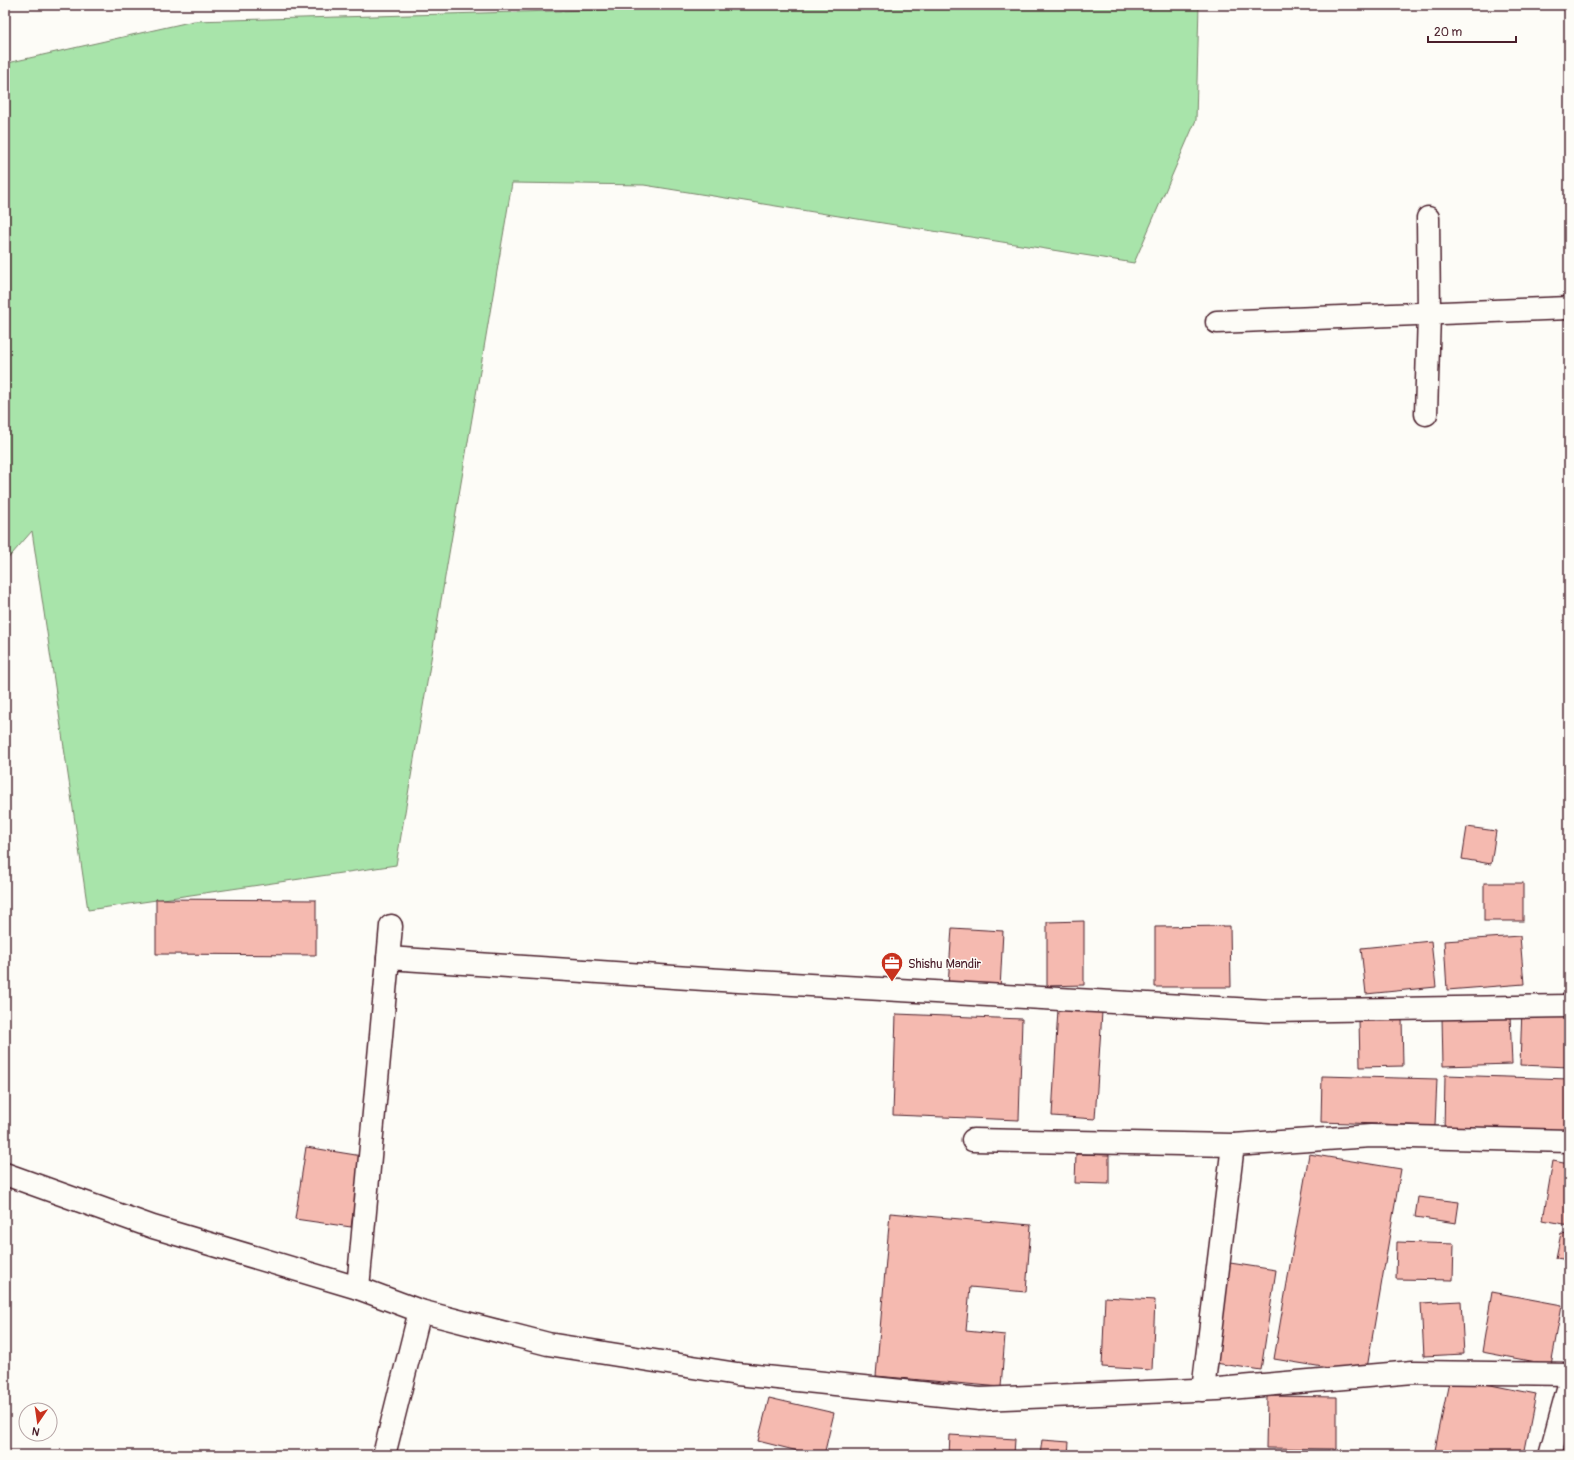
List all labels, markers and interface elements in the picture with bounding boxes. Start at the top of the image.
scale bar [1428,18,1516,44]
text: 20 m [1434,25,1463,40]
office icon: Shishu Mandir [879,950,905,983]
place label: Shishu Mandir [908,956,981,972]
north arrow [18,1402,58,1442]
text: N [30,1424,41,1438]

